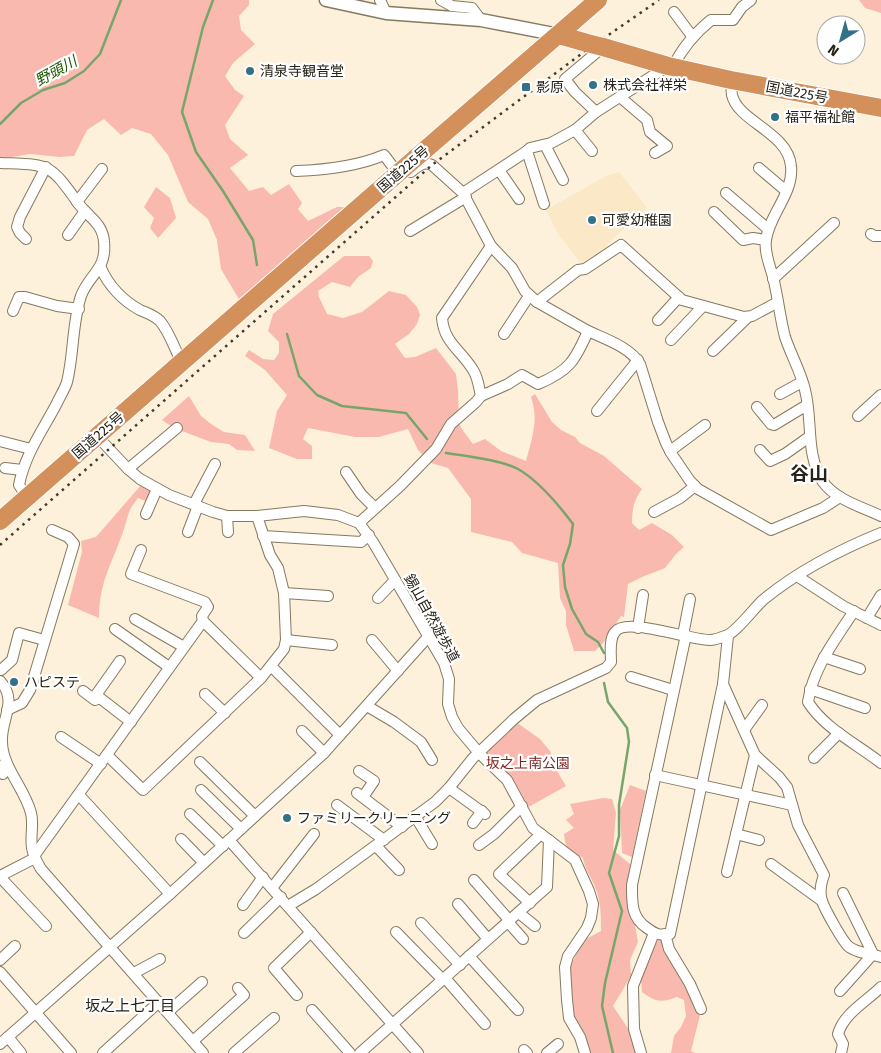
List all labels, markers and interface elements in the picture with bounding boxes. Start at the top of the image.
north arrow [816,15,866,65]
text: N [825,40,842,60]
water label: 野頭川 [32,51,82,90]
place label: 清泉寺観音堂 [260,63,344,80]
marker: 清泉寺観音堂 [244,65,256,77]
place label: 株式会社祥栄 [603,77,687,94]
street label: 国道225号 [764,78,829,107]
place label: 影原 [536,79,564,96]
marker: 株式会社祥栄 [587,79,599,91]
marker: 影原 [520,81,532,93]
place label: 福平福祉館 [785,109,855,126]
marker: 福平福祉館 [769,111,781,123]
street label: 国道225号 [374,142,433,196]
place label: 可愛幼稚園 [602,212,672,229]
marker: 可愛幼稚園 [586,214,598,226]
street label: 国道225号 [69,408,128,462]
district label: 谷山 [790,462,828,485]
street label: 錫山自然遊歩道 [400,571,463,665]
place label: ハピステ [24,674,80,691]
marker: ハピステ [8,676,20,688]
park label: 坂之上南公園 [486,755,570,772]
place label: ファミリークリーニング [297,810,451,827]
marker: ファミリークリーニング [281,812,293,824]
district label: 坂之上七丁目 [85,997,175,1015]

